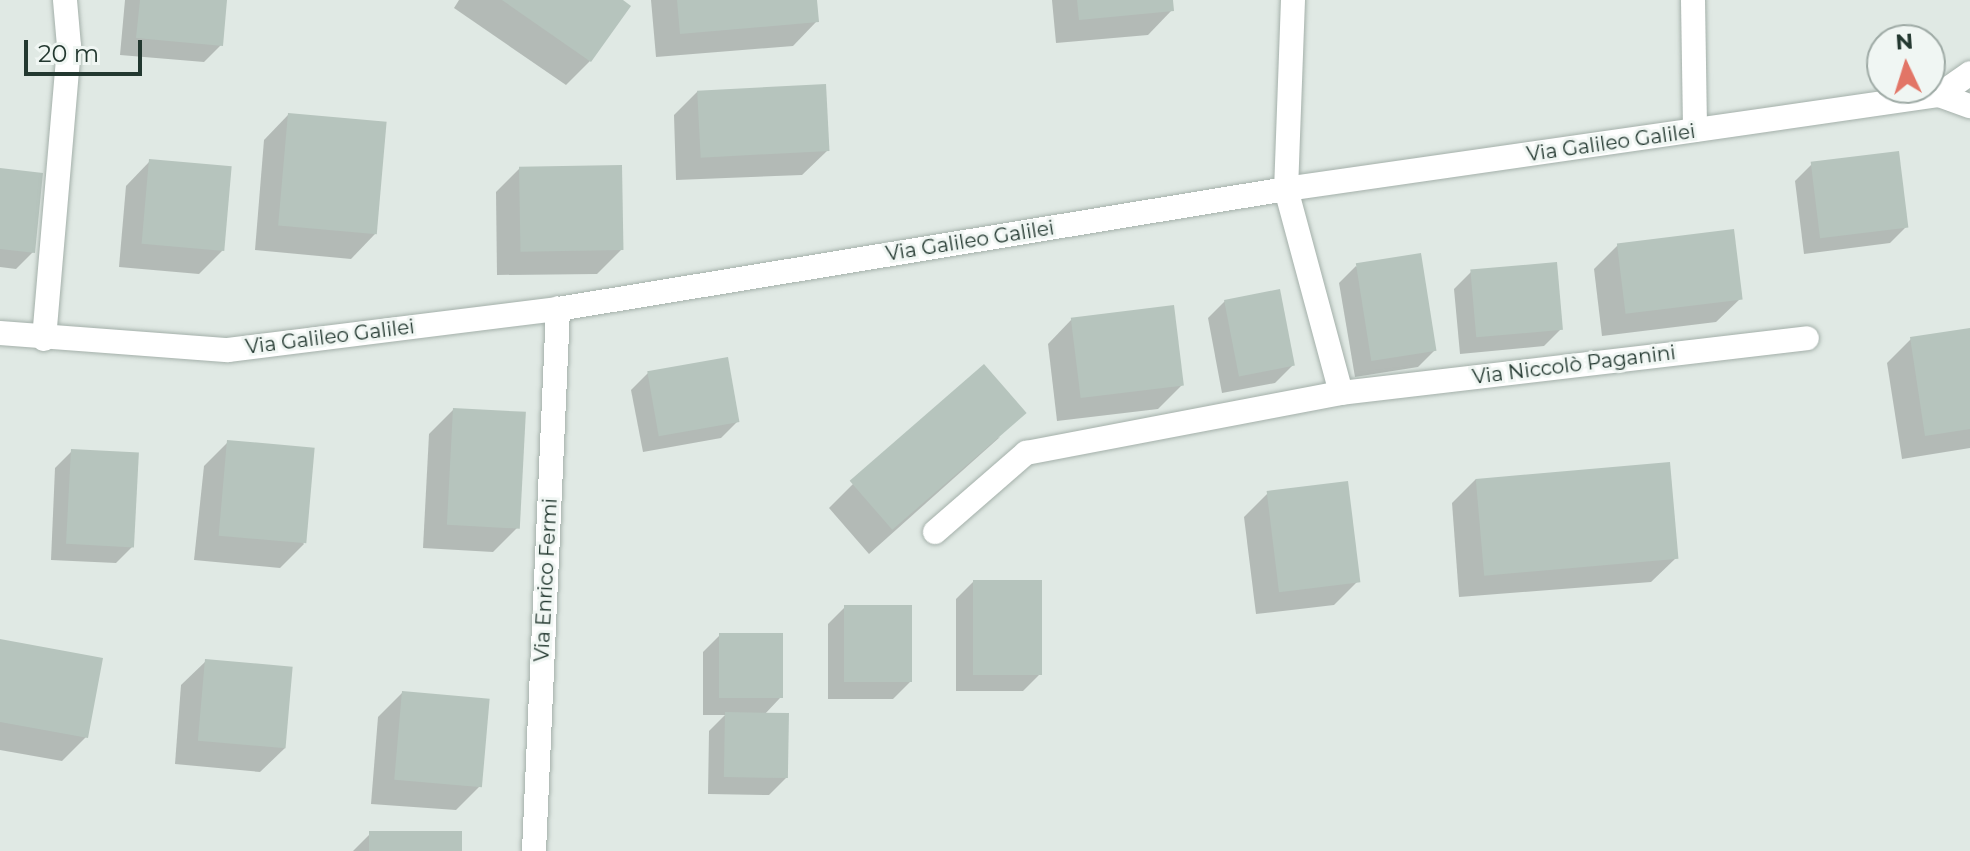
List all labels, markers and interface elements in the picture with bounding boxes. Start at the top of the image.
scale bar [28,24,146,74]
north arrow [1866,24,1946,104]
text: N [1895,27,1914,56]
text: 20 m [38,39,99,68]
street label: Via Galileo Galilei [1525,119,1697,167]
street label: Via Galileo Galilei [884,216,1056,266]
street label: Via Galileo Galilei [244,315,416,359]
street label: Via Niccolò Paganini [1471,341,1677,389]
street label: Via Enrico Fermi [530,498,562,662]

